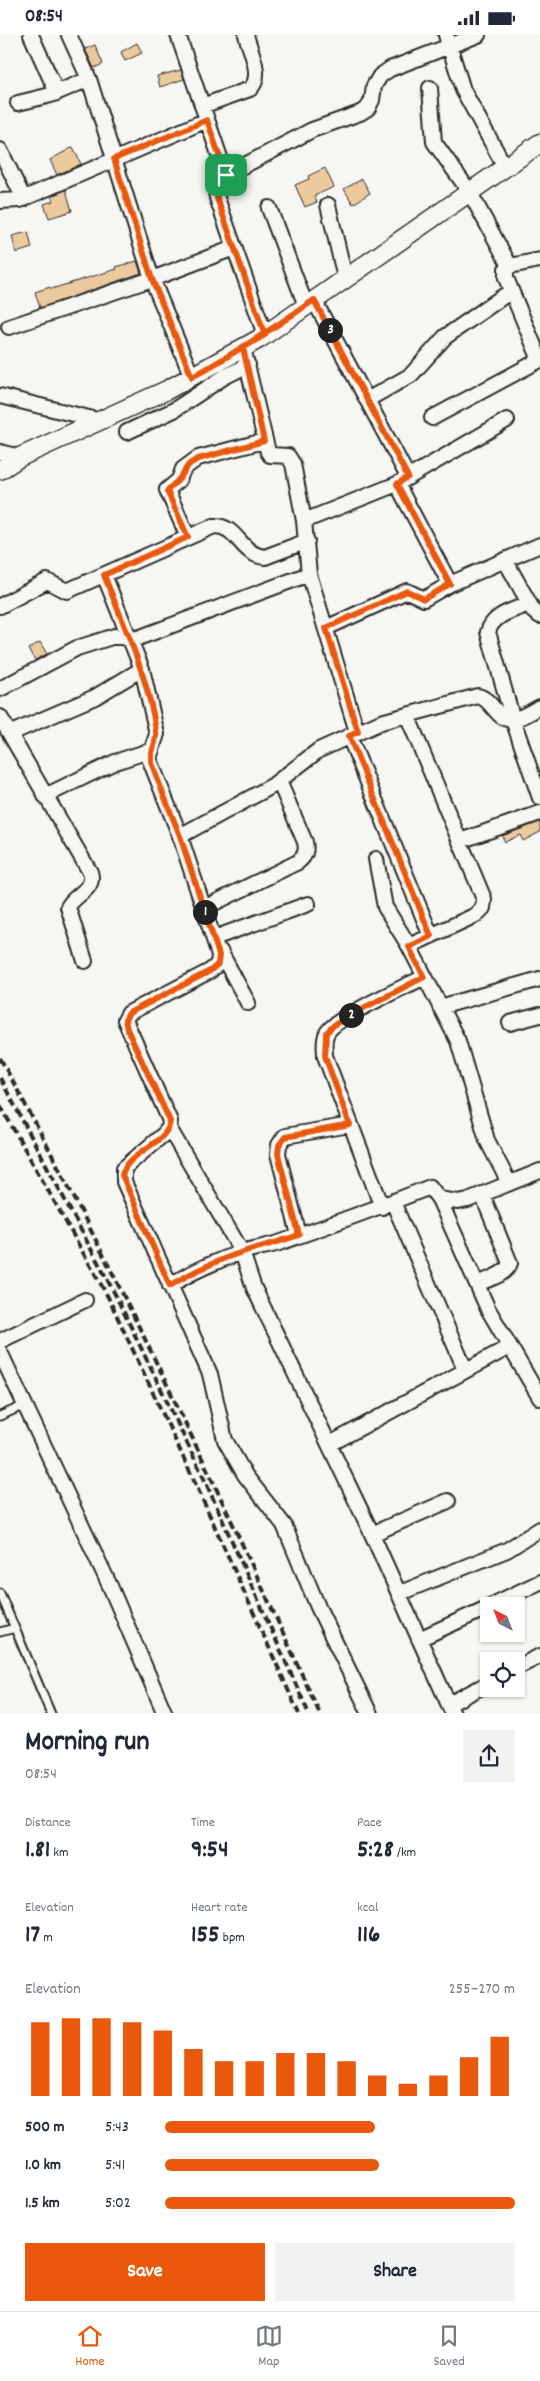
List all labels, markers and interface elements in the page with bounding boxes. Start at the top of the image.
text: 08:54 [25,4,63,31]
pin [205,154,247,196]
icon: arrive [212,161,240,189]
pin: 3 [318,317,342,343]
text: 3 [327,320,334,340]
pin: 1 [192,899,218,925]
text: 1 [204,902,207,922]
pin: 2 [338,1003,364,1027]
text: 2 [348,1005,355,1025]
north arrow [480,1597,525,1643]
map controls [480,1597,525,1697]
button: locate [480,1652,525,1697]
text: Morning run [25,1724,149,1764]
button: share [463,1730,515,1782]
text: 08:54 [25,1763,57,1786]
text: Distance [25,1813,71,1833]
text: Time [191,1813,215,1833]
text: Pace [357,1813,382,1833]
text: 1.81 [25,1833,50,1869]
text: 9:54 [191,1833,229,1869]
text: 5:28 [357,1833,394,1869]
text: km [50,1843,69,1863]
text: /km [394,1843,416,1863]
text: Elevation [25,1898,74,1918]
text: Heart rate [191,1898,248,1918]
text: kcal [357,1898,378,1918]
text: 17 [25,1918,40,1954]
text: 155 [191,1918,220,1954]
text: 116 [357,1918,380,1954]
text: m [40,1928,53,1948]
text: bpm [220,1928,245,1948]
text: Elevation [25,1978,81,2001]
text: 255–270 m [449,1978,515,2001]
text: 500 m [25,2116,65,2139]
text: 5:43 [105,2116,129,2139]
text: 1.0 km [25,2154,61,2177]
text: 5:41 [105,2154,125,2177]
text: 1.5 km [25,2192,60,2215]
text: 5:02 [105,2192,131,2215]
button: Save [25,2243,265,2301]
button: Share [275,2243,515,2301]
tab: Home [75,2322,104,2372]
tab: Map [255,2322,283,2372]
tab: Saved [433,2322,465,2372]

